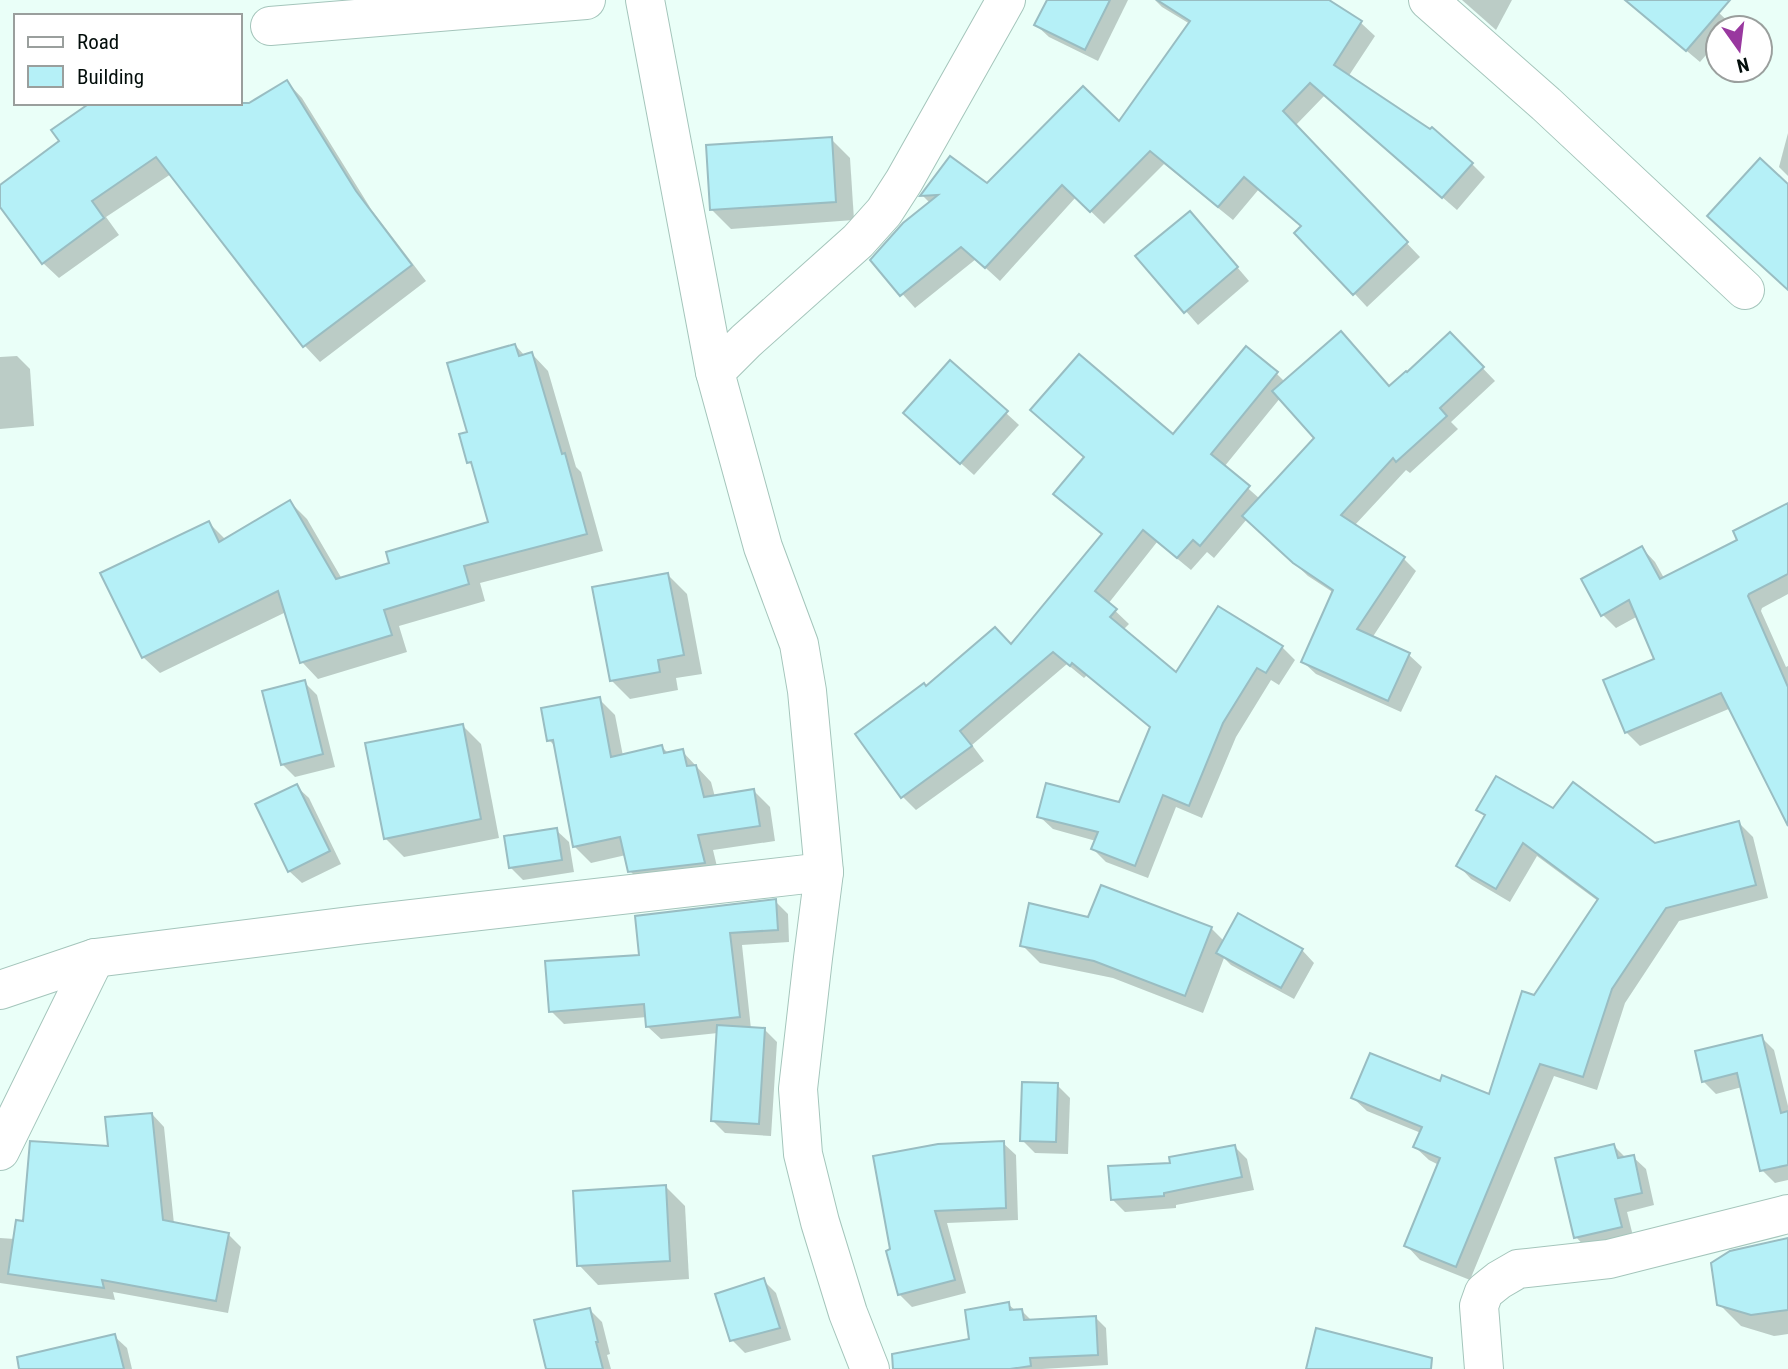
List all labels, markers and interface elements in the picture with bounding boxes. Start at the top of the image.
legend [14,14,242,105]
north arrow [1704,14,1774,84]
text: Road [77,30,119,54]
text: N [1735,52,1751,78]
text: Building [77,65,144,89]

